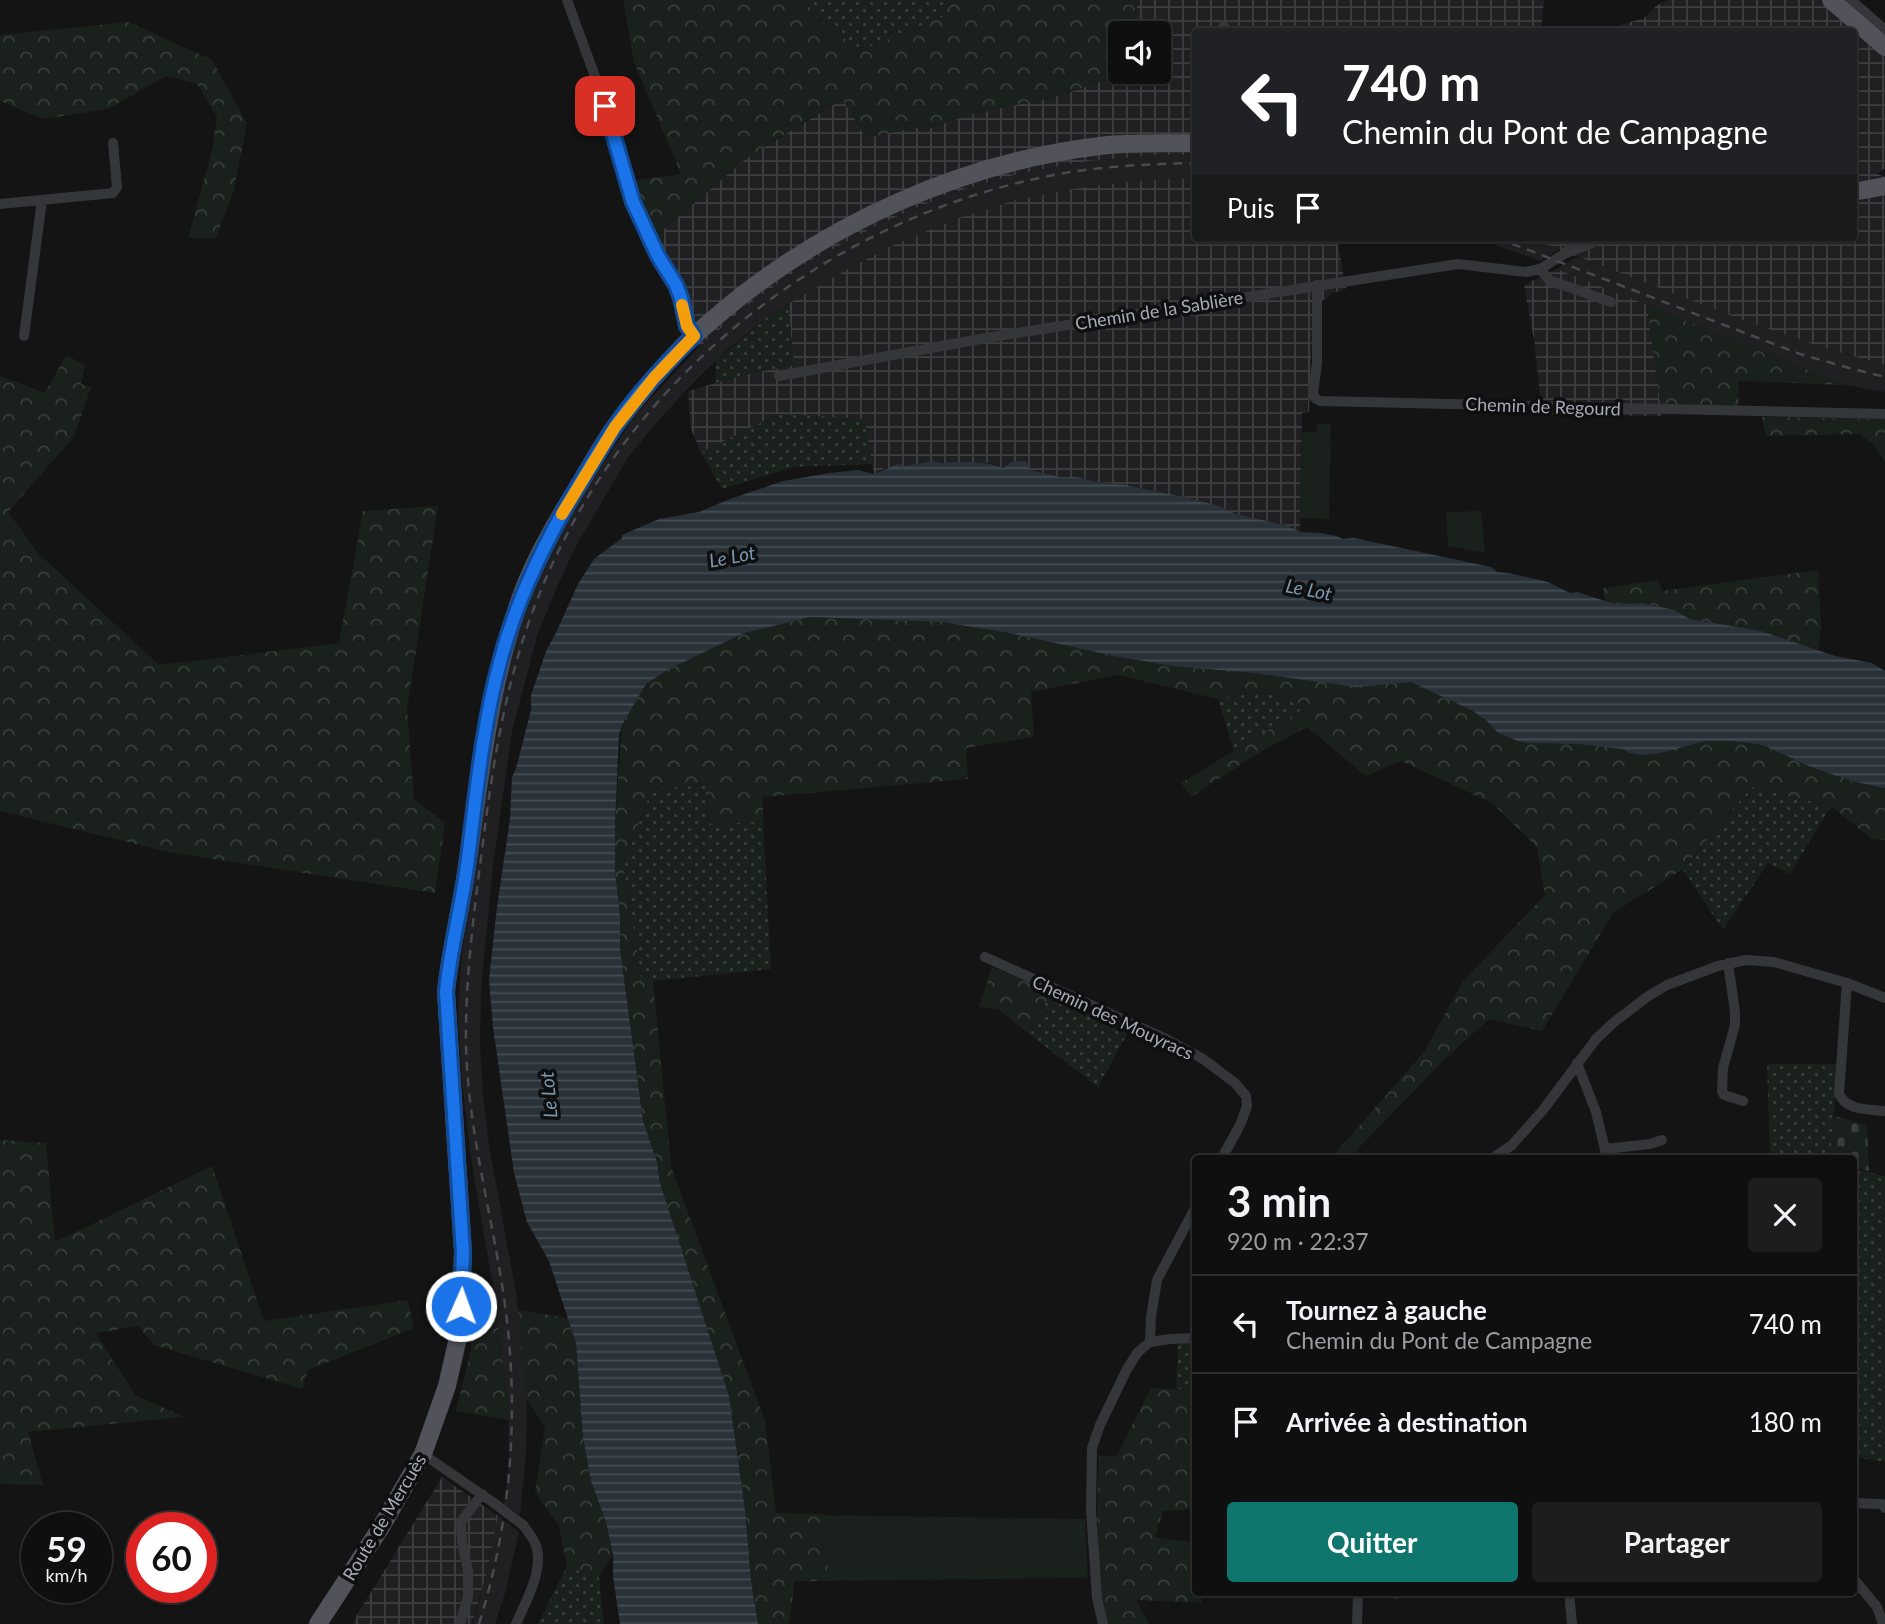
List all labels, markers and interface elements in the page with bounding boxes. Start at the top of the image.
map controls [1108,21,1171,84]
button: sound [1108,21,1171,84]
text: 740 m [1342,53,1480,111]
icon: left [1227,56,1318,147]
pin [575,76,635,136]
icon: arrive [586,87,624,125]
text: Chemin du Pont de Campagne [1342,112,1768,151]
icon: arrive [1289,189,1327,227]
text: Puis [1227,192,1275,224]
street label: Chemin de la Sablière [1073,286,1245,334]
street label: Chemin de Regourd [1465,392,1621,420]
water label: Le Lot [707,540,757,572]
water label: Le Lot [1284,573,1334,605]
street label: Chemin des Mouyracs [1029,970,1197,1064]
water label: Le Lot [534,1071,561,1119]
text: 3 min [1227,1176,1331,1226]
button: close [1748,1178,1822,1252]
text: 920 m · 22:37 [1227,1227,1369,1255]
position arrow [424,1269,498,1343]
text: Tournez à gauche [1286,1294,1487,1326]
icon: left [1227,1305,1265,1343]
text: 740 m [1749,1308,1822,1340]
text: Chemin du Pont de Campagne [1286,1326,1592,1354]
icon: arrive [1227,1403,1265,1441]
text: Arrivée à destination [1286,1406,1528,1438]
text: 180 m [1749,1406,1822,1438]
street label: Route de Mercuès [338,1450,431,1584]
button: Quitter [1227,1502,1518,1582]
button: Partager [1532,1502,1822,1582]
speed limit sign: 60 [126,1512,217,1603]
text: 59 [46,1527,87,1569]
text: km/h [45,1564,88,1586]

